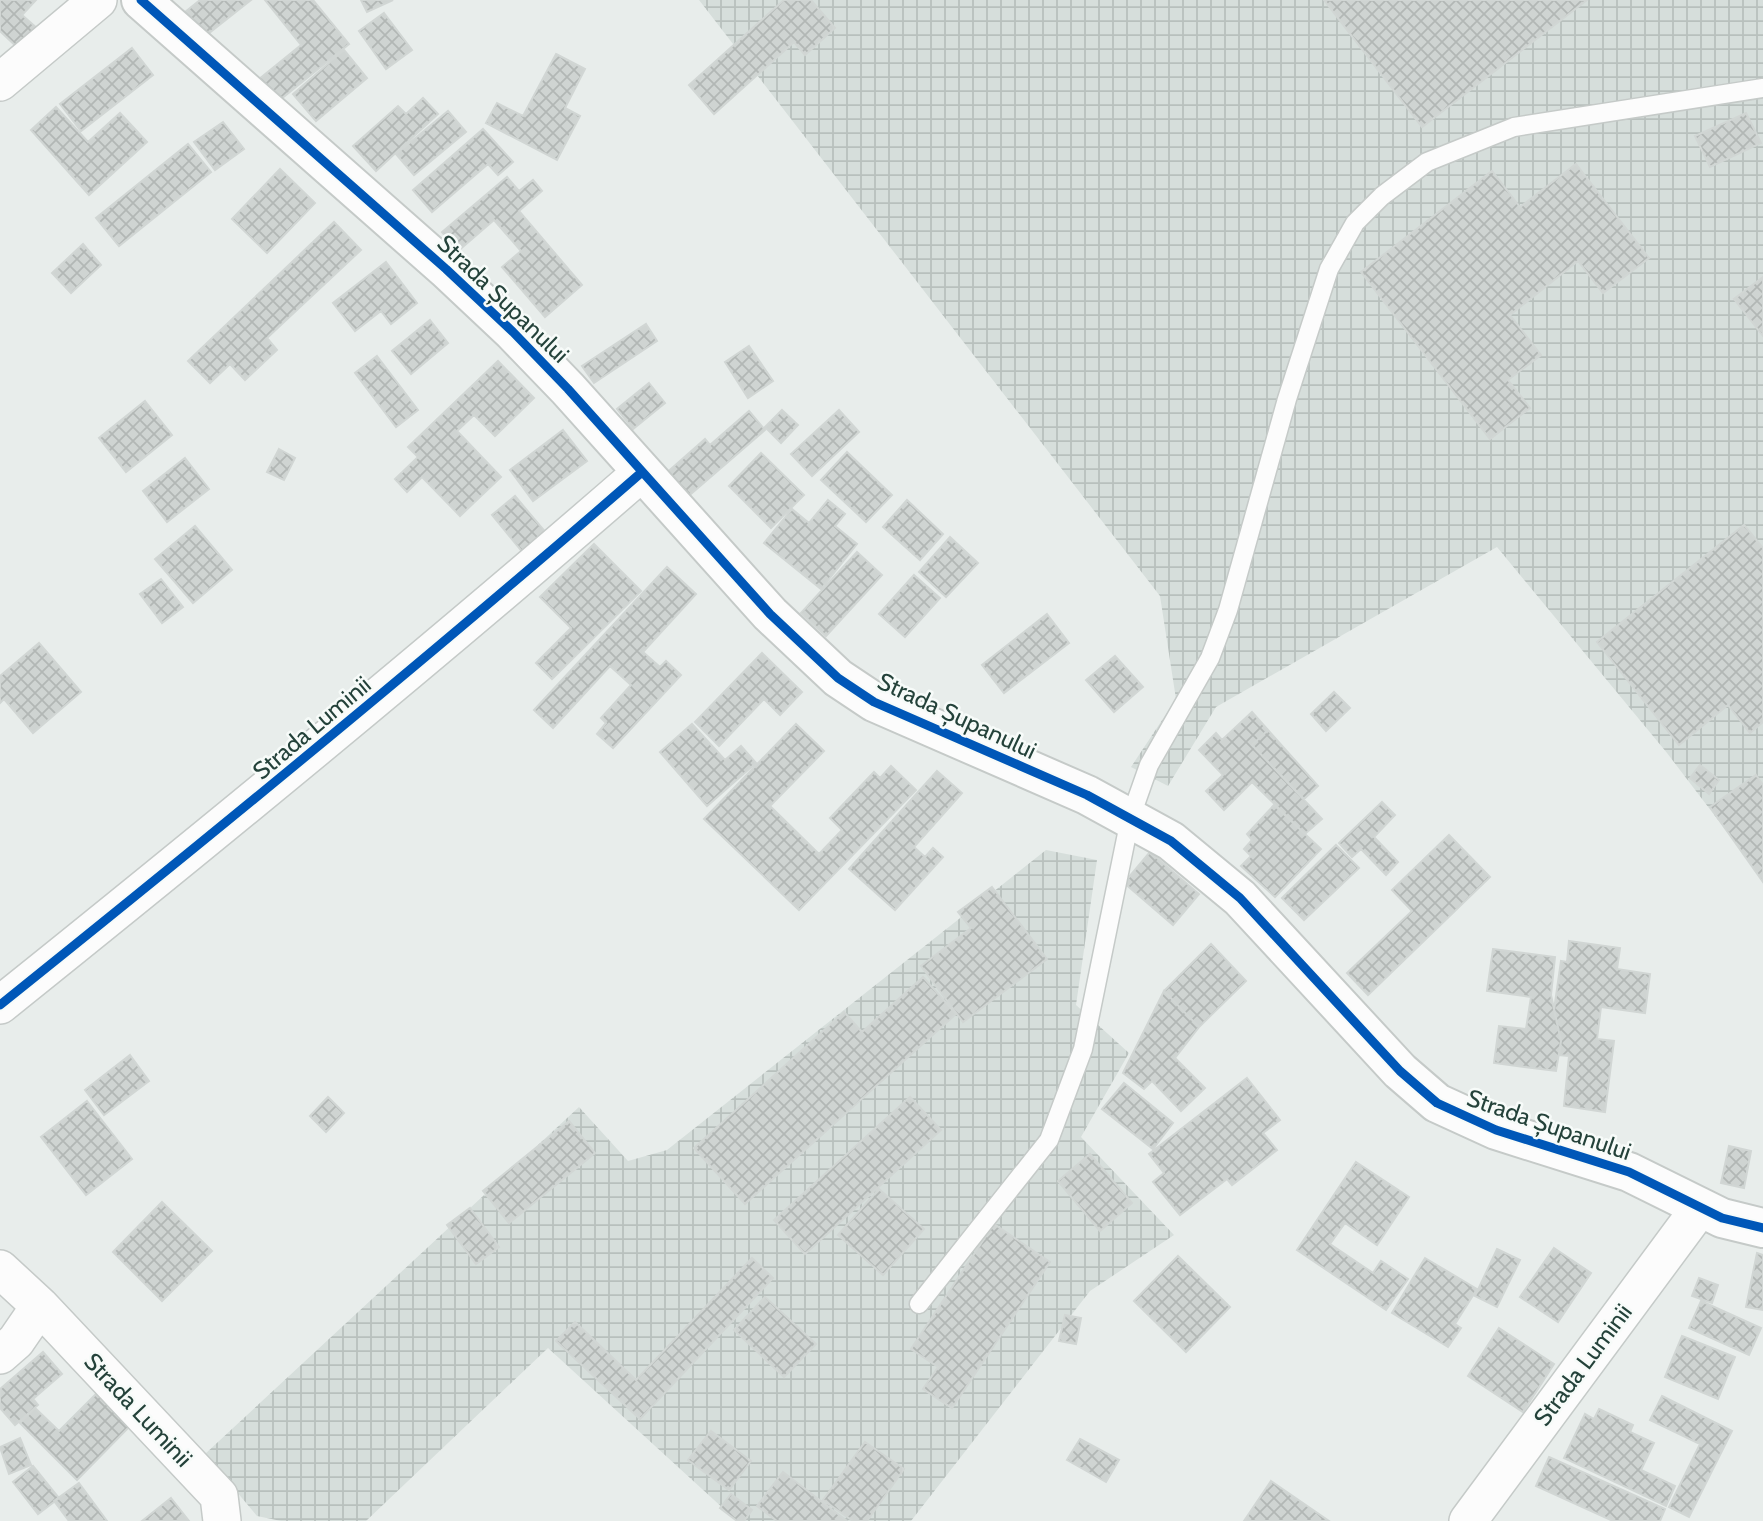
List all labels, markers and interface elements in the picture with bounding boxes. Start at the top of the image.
street label: Strada Șupanului [431,229,575,369]
street label: Strada Șupanului [873,666,1041,766]
street label: Strada Luminii [247,670,377,785]
street label: Strada Șupanului [1463,1083,1635,1167]
street label: Strada Luminii [1527,1298,1638,1431]
street label: Strada Luminii [78,1347,198,1473]

